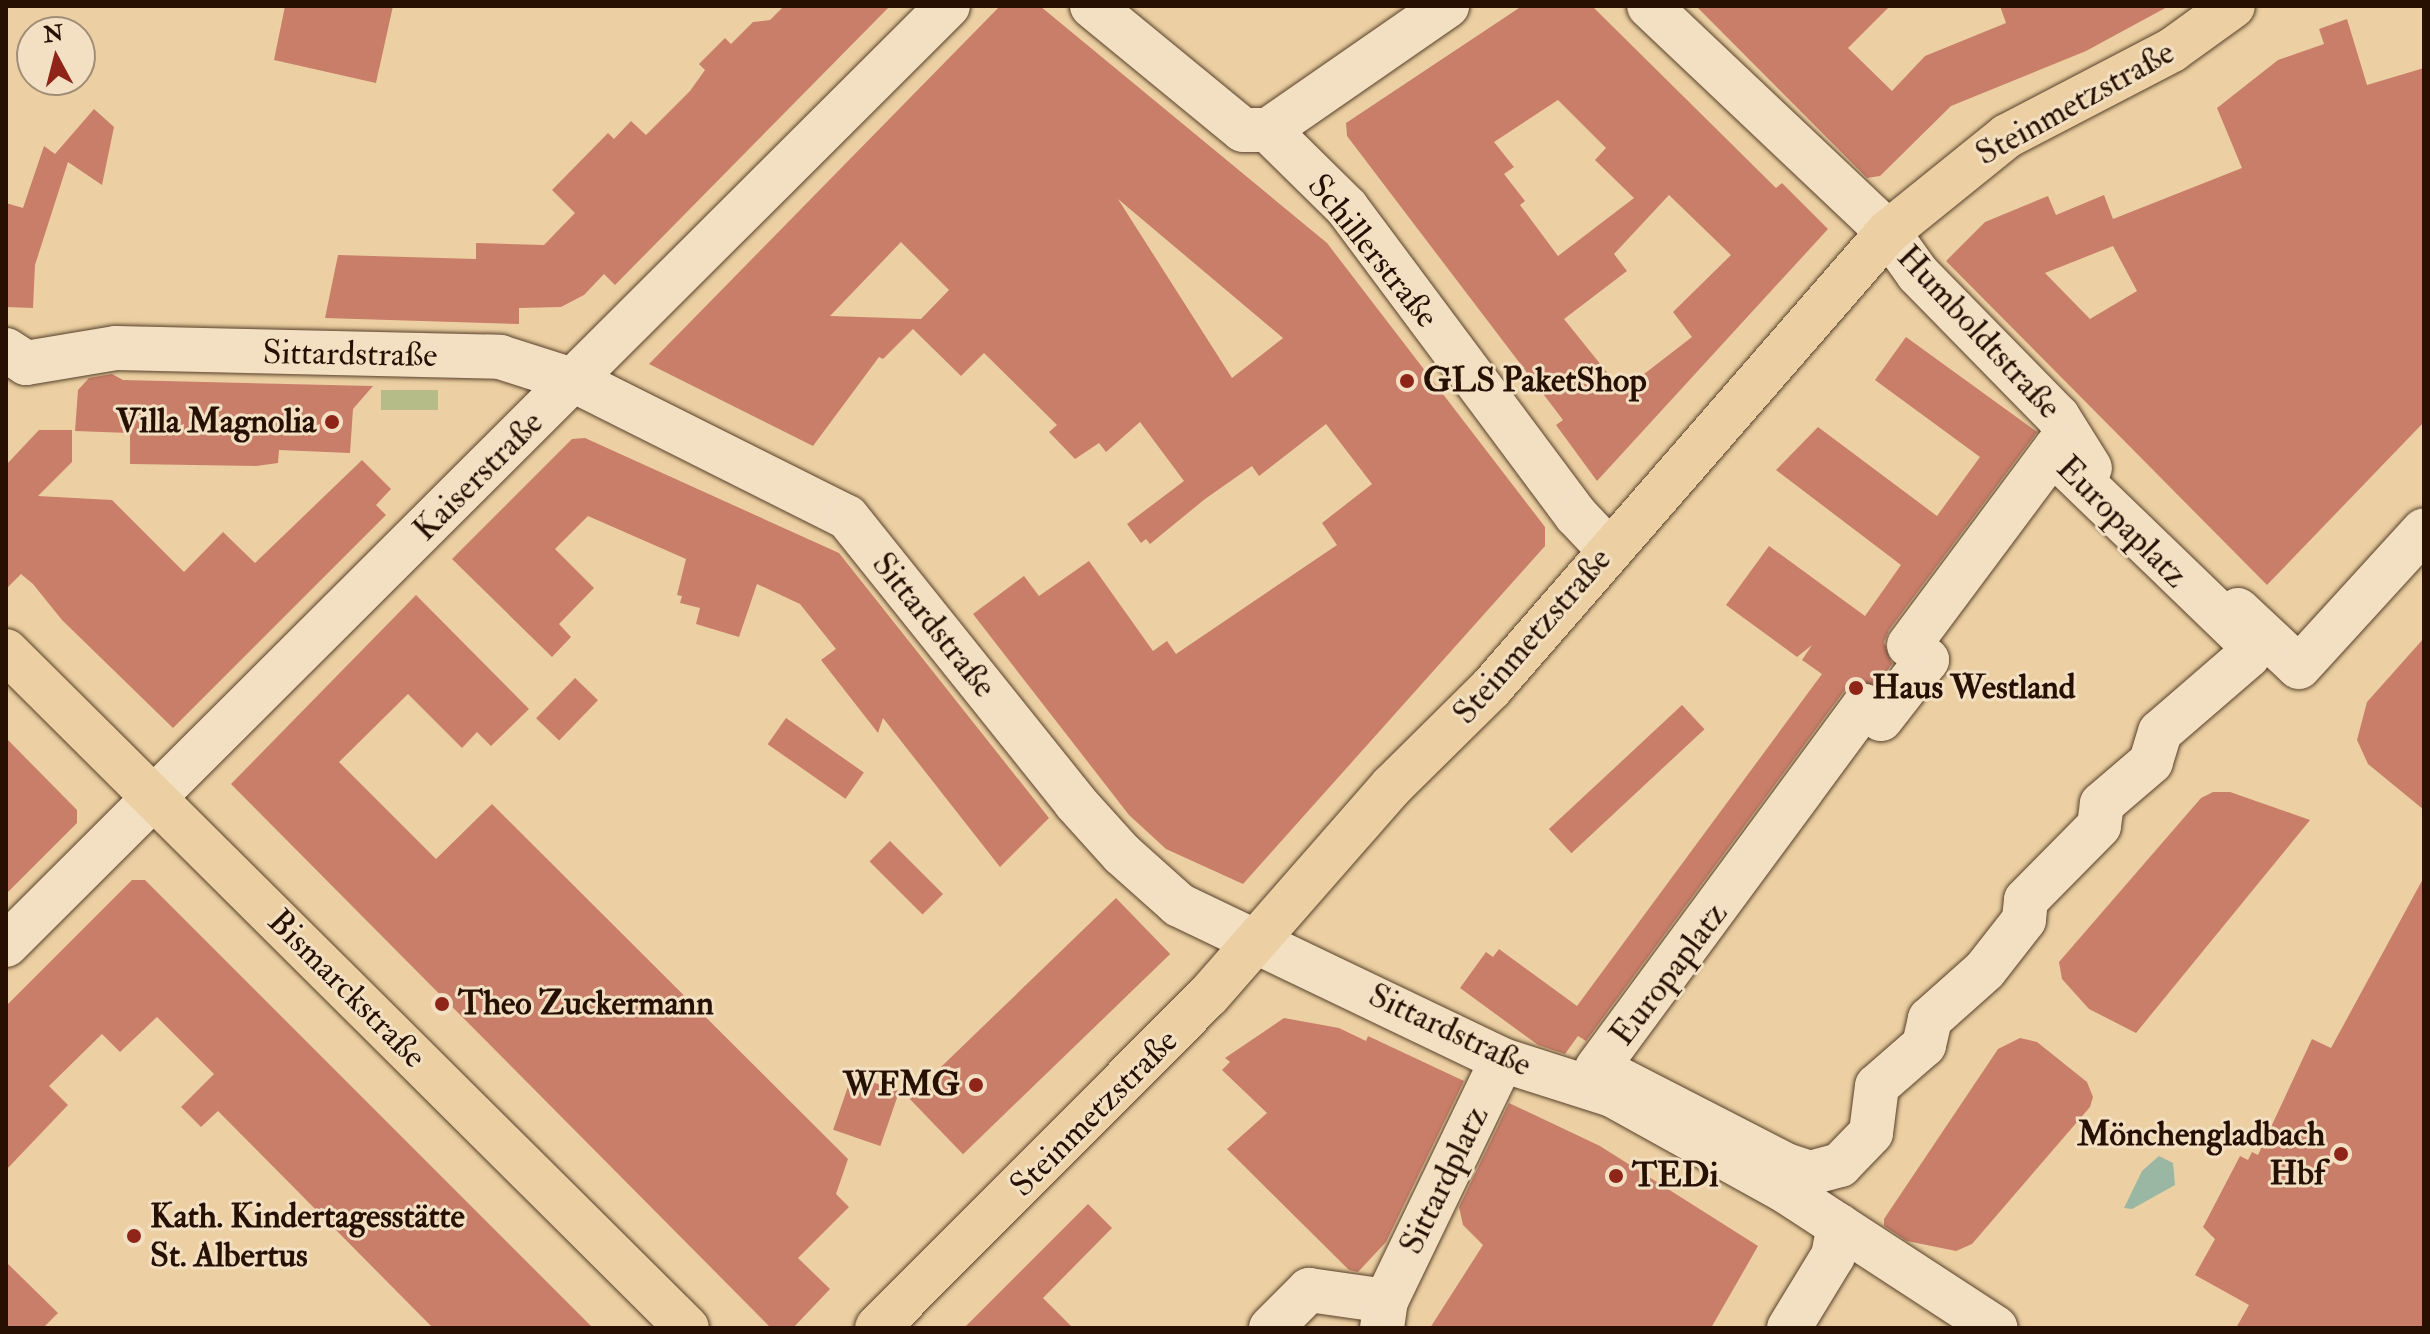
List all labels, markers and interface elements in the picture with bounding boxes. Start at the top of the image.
north arrow [16,16,96,96]
text: N [42,19,65,49]
street label: Steinmetzstraße [1969,32,2181,174]
street label: Schillerstraße [1299,166,1447,336]
street label: Humboldtstraße [1888,237,2070,427]
street label: Sittardstraße [262,332,438,376]
place label: GLS PaketShop [1423,361,1647,401]
marker: GLS PaketShop [1398,372,1416,390]
place label: Villa Magnolia [116,402,316,442]
street label: Kaiserstraße [404,402,552,550]
marker: Villa Magnolia [323,413,341,431]
street label: Europaplatz [2048,448,2196,596]
street label: Steinmetzstraße [1444,539,1620,733]
street label: Sittardstraße [863,544,1005,706]
place label: Haus Westland [1872,668,2076,708]
marker: Haus Westland [1847,679,1865,697]
street label: Europaplatz [1602,894,1736,1054]
street label: Bismarckstraße [259,901,435,1077]
street label: Sittardstraße [1362,975,1538,1085]
place label: Theo Zuckermann [458,984,714,1024]
marker: Theo Zuckermann [433,995,451,1013]
street label: Steinmetzstraße [1002,1021,1186,1205]
place label: WFMG [843,1065,960,1105]
marker: WFMG [967,1076,985,1094]
street label: Sittardplatz [1391,1099,1497,1261]
place label: Mönchengladbach Hbf [2077,1114,2325,1194]
marker: Mönchengladbach Hbf [2332,1145,2350,1163]
place label: TEDi [1632,1156,1718,1196]
marker: TEDi [1607,1167,1625,1185]
place label: Kath. Kindertagesstätte St. Albertus [150,1196,465,1276]
marker: Kath. Kindertagesstätte St. Albertus [125,1227,143,1245]

